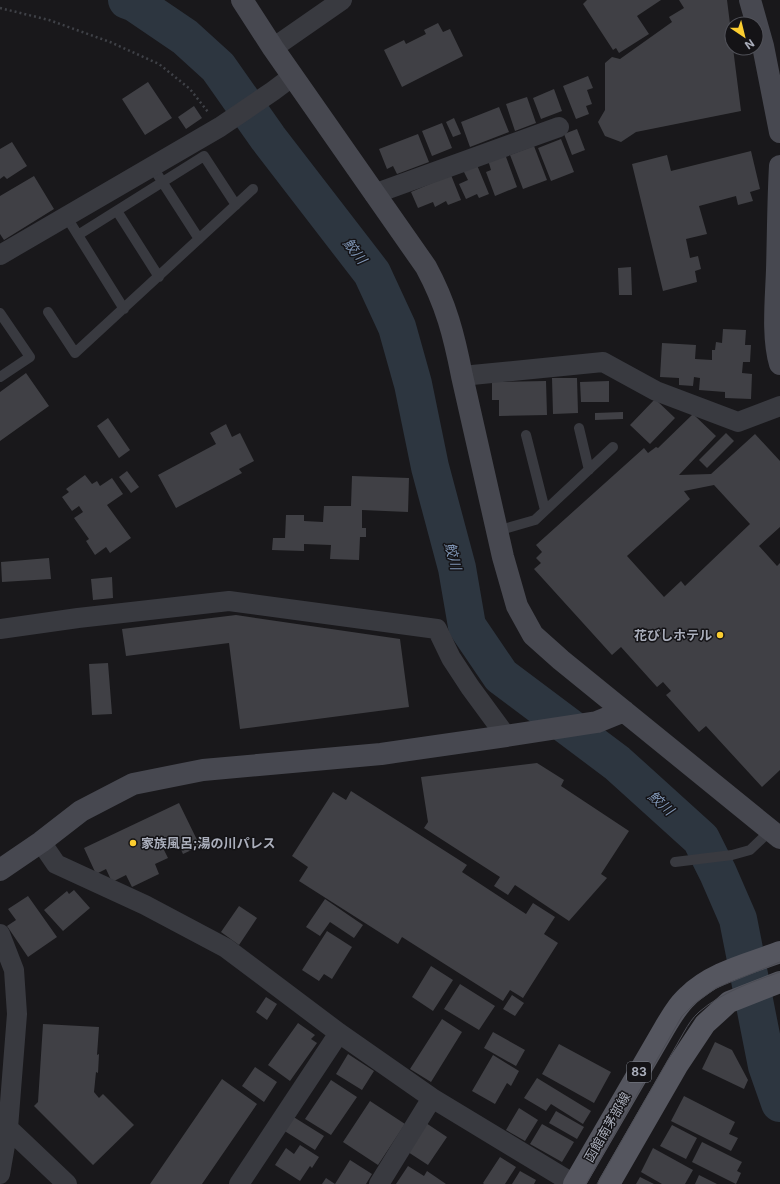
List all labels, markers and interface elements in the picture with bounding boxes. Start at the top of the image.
north arrow [724,16,764,56]
text: N [742,36,757,52]
water label: 鮫川 [340,234,372,269]
water label: 鮫川 [442,540,466,573]
place label: 花びしホテル [634,627,712,643]
marker: 花びしホテル [715,630,725,640]
water label: 鮫川 [645,787,679,820]
place label: 家族風呂;湯の川パレス [141,835,275,851]
marker: 家族風呂;湯の川パレス [128,838,138,848]
road number: 83 [627,1062,651,1082]
street label: 函館南茅部線 [581,1089,633,1165]

